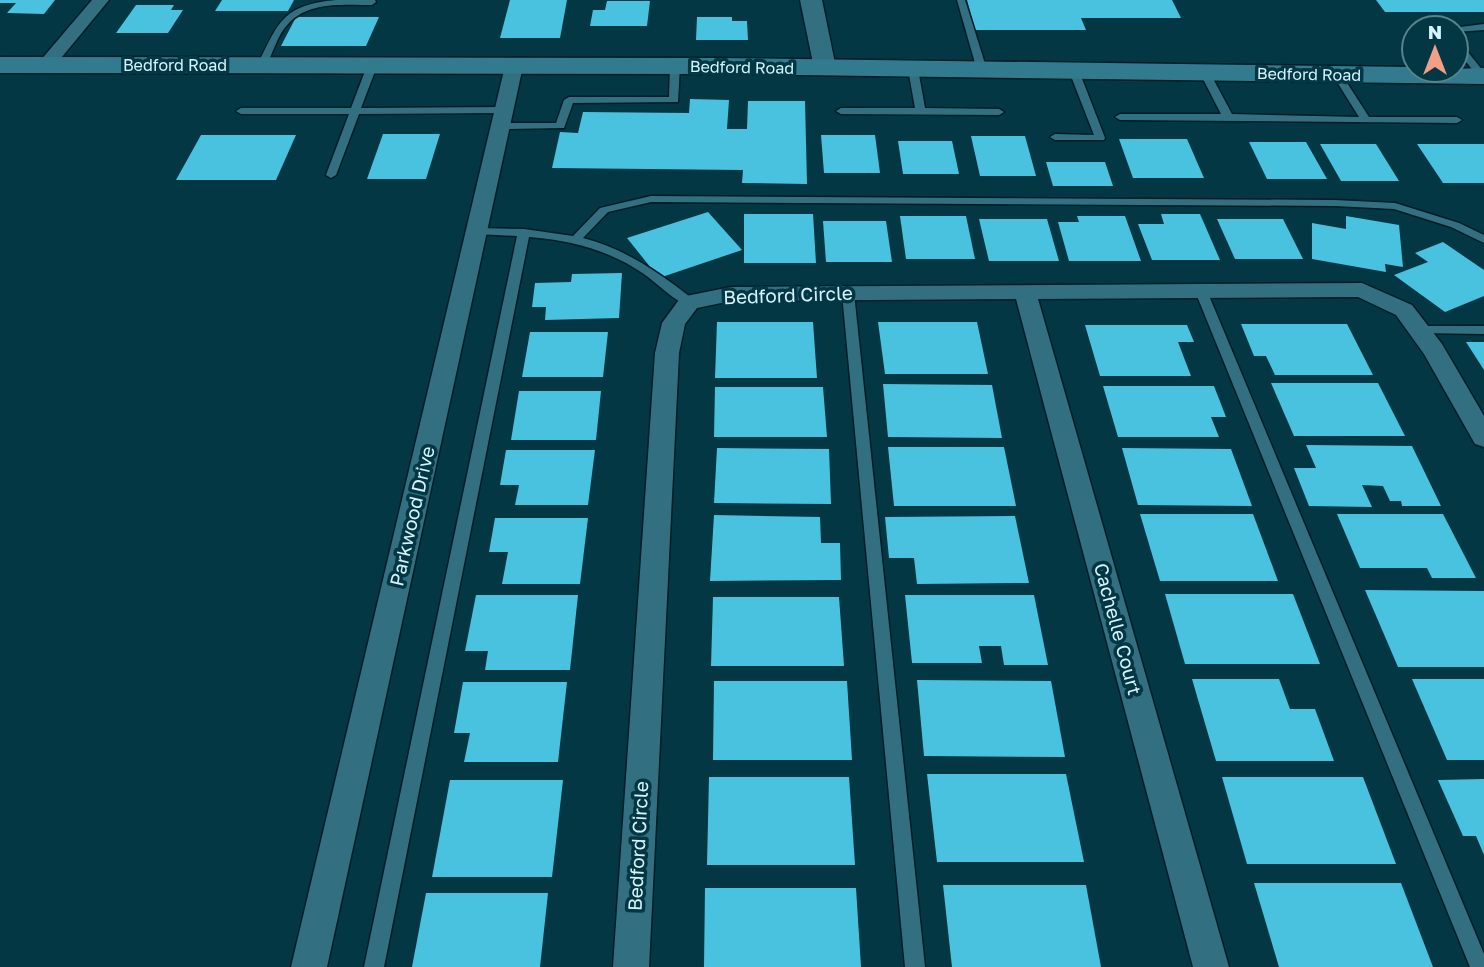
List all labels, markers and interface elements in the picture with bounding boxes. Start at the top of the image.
north arrow [1400,14,1470,84]
text: N [1428,20,1442,43]
street label: Bedford Road [123,55,227,75]
street label: Bedford Road [690,56,794,78]
street label: Bedford Road [1257,63,1361,85]
street label: Bedford Circle [723,281,853,308]
street label: Parkwood Drive [384,444,439,588]
street label: Cachelle Court [1090,560,1147,697]
street label: Bedford Circle [623,781,652,911]

